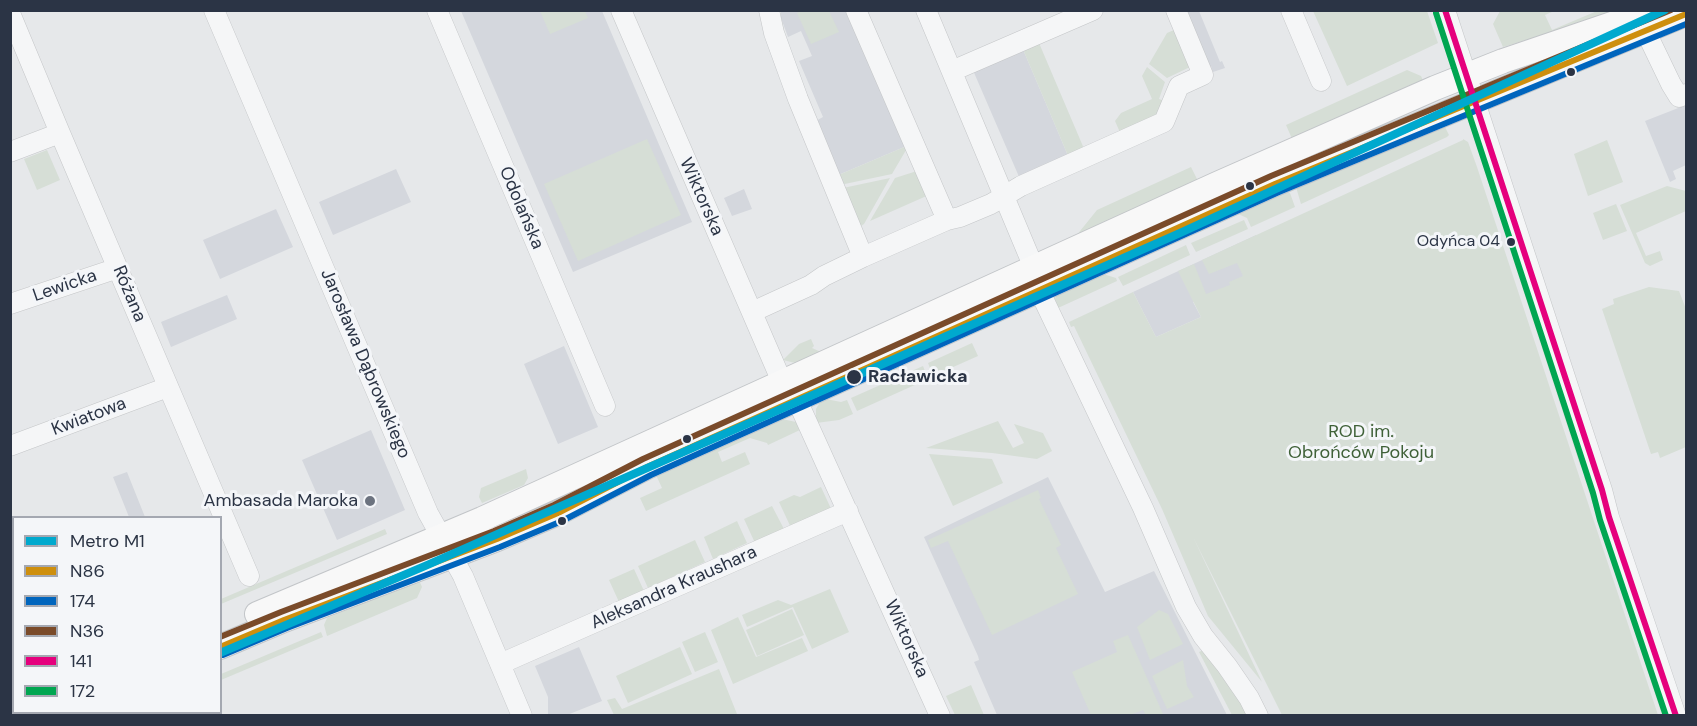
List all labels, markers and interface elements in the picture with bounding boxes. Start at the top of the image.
unlabelled marker [1565,66,1577,78]
street label: Wiktorska [674,155,728,239]
street label: Odolańska [494,163,548,253]
unlabelled marker [1244,180,1256,192]
place label: Odyńca 04 [1417,232,1500,252]
marker: Odyńca 04 [1505,236,1517,248]
street label: Różana [108,263,150,325]
street label: Lewicka [30,265,100,307]
street label: Jarosława Dąbrowskiego [315,266,415,462]
place label: Racławicka [868,366,967,388]
marker: Racławicka [845,368,863,386]
street label: Kwiatowa [49,393,129,441]
park label: ROD im. Obrońców Pokoju [1288,421,1434,464]
unlabelled marker [681,433,693,445]
place label: Ambasada Maroka [204,490,358,512]
marker: Ambasada Maroka [363,494,377,508]
unlabelled marker [556,515,568,527]
legend [12,516,222,714]
text: Metro M1 [70,529,145,553]
street label: Aleksandra Kraushara [588,542,760,634]
text: N86 [70,559,105,583]
text: 174 [70,589,95,613]
street label: Wiktorska [879,597,933,681]
text: N36 [70,619,104,643]
text: 141 [70,649,92,673]
text: 172 [70,679,95,703]

